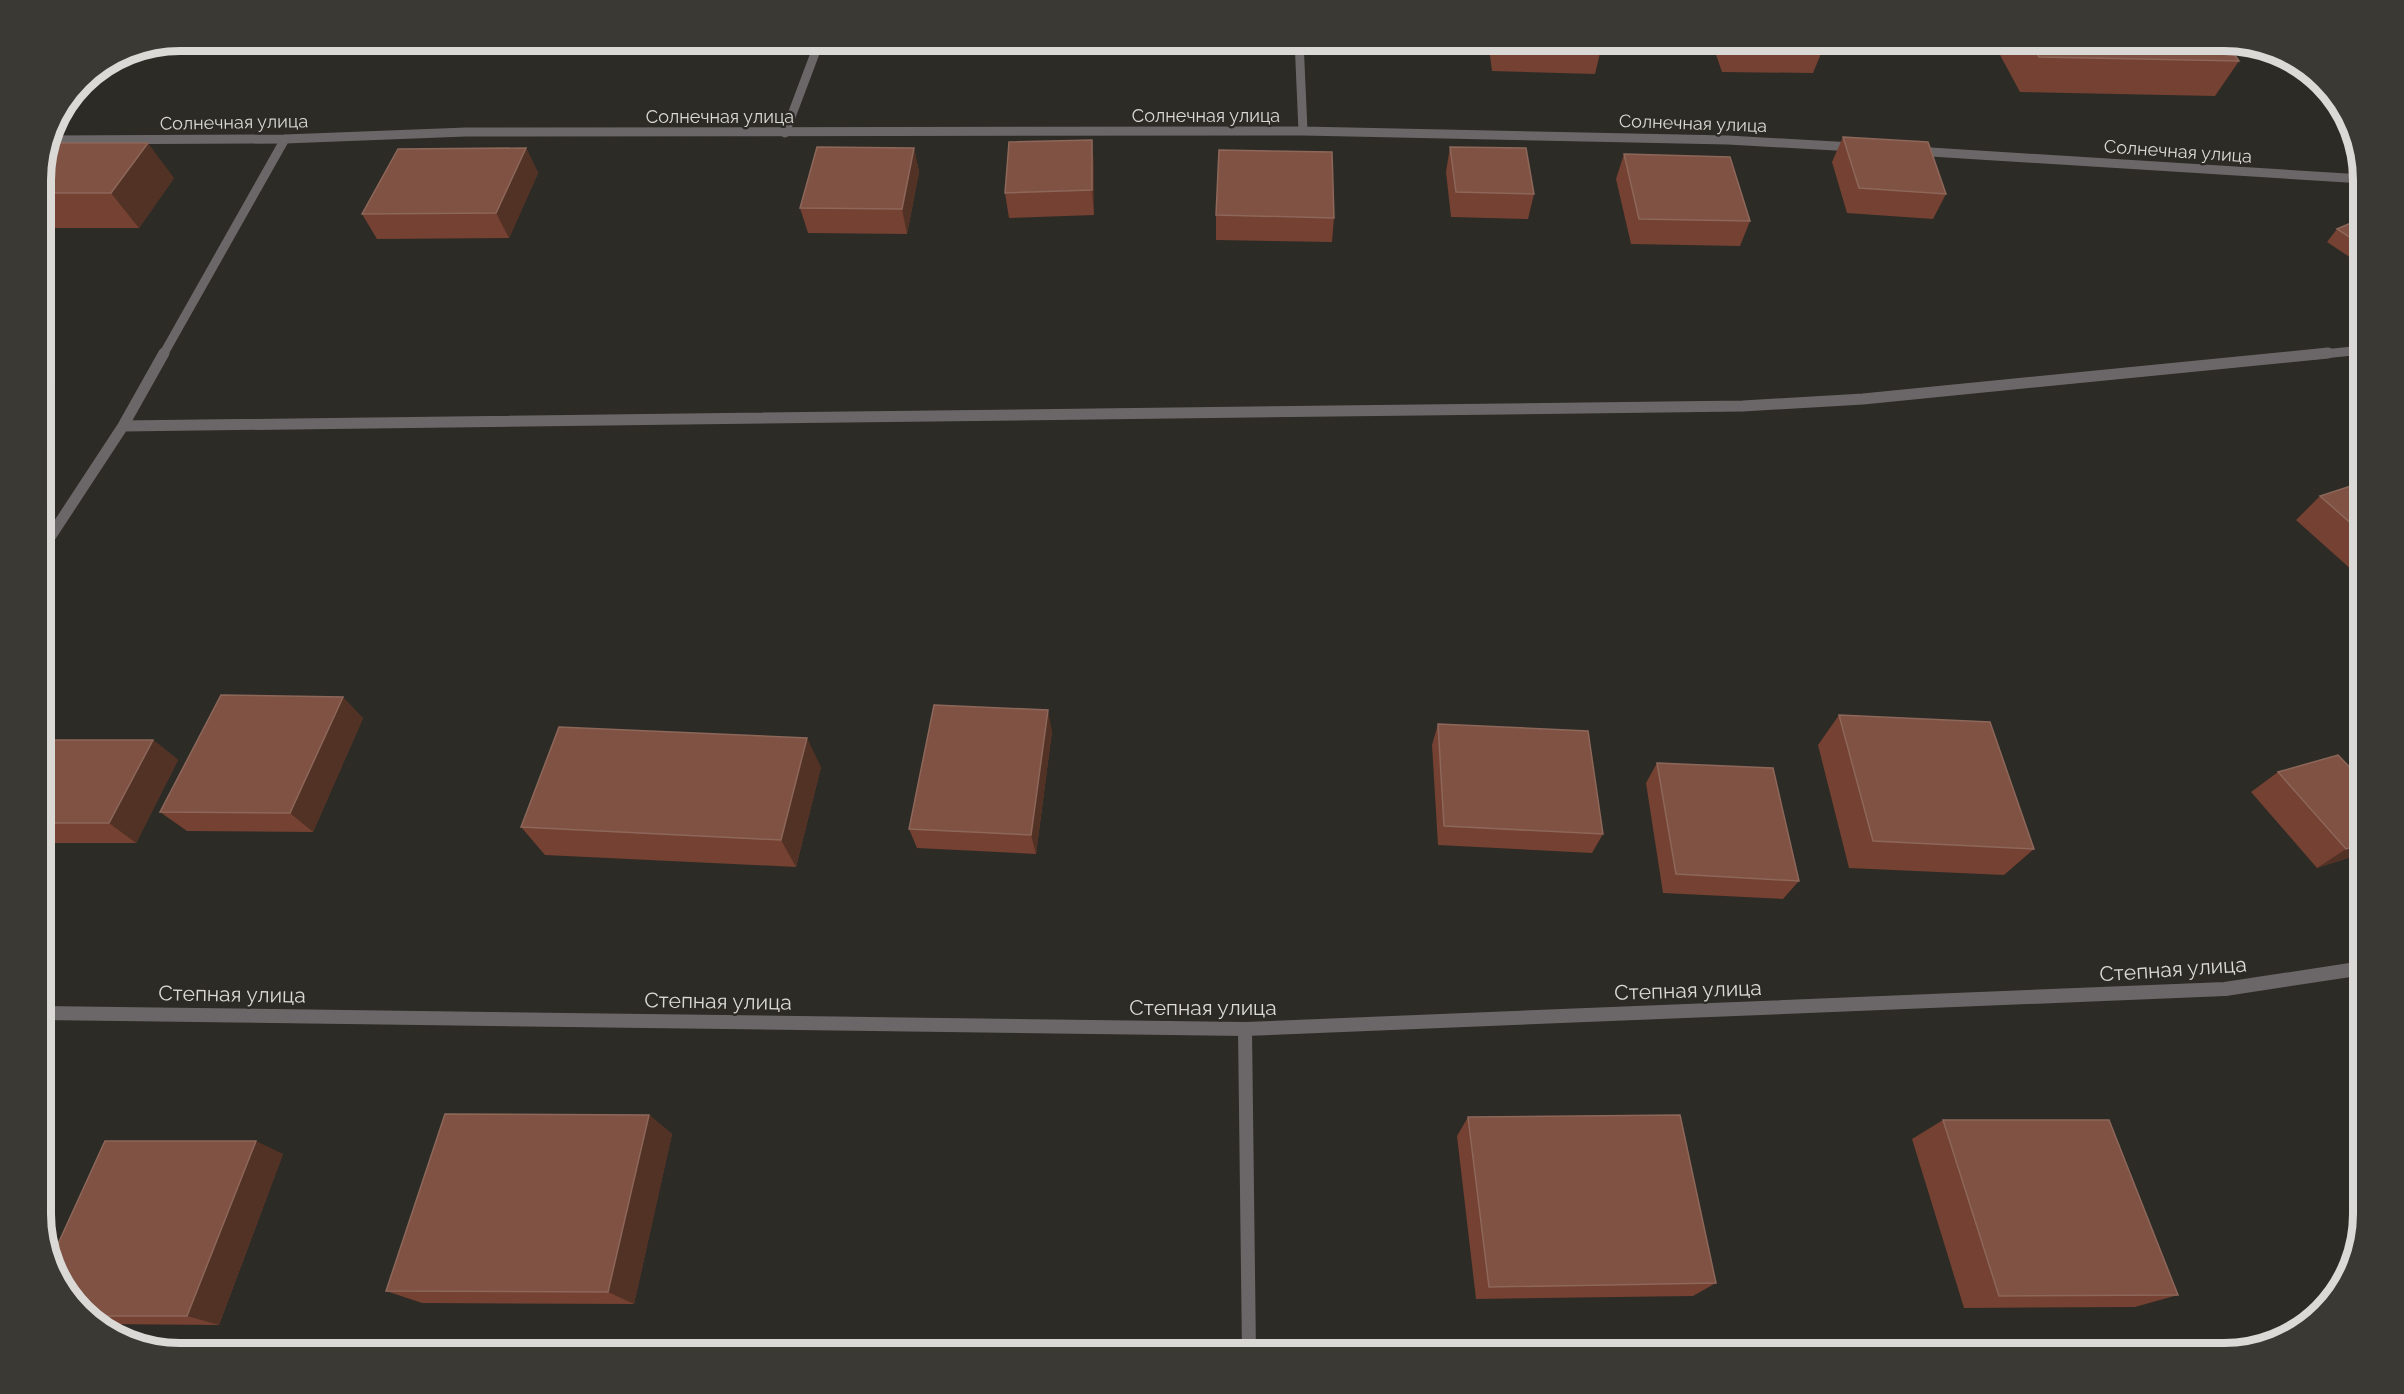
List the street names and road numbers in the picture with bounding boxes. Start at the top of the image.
street label: Солнечная улица [1132,105,1280,126]
street label: Солнечная улица [646,106,794,127]
street label: Солнечная улица [160,110,308,134]
street label: Солнечная улица [1619,110,1767,136]
street label: Солнечная улица [2103,135,2253,167]
street label: Степная улица [2099,951,2247,987]
street label: Степная улица [1614,975,1762,1005]
street label: Степная улица [158,980,306,1008]
street label: Степная улица [644,987,792,1015]
street label: Степная улица [1129,995,1277,1020]

